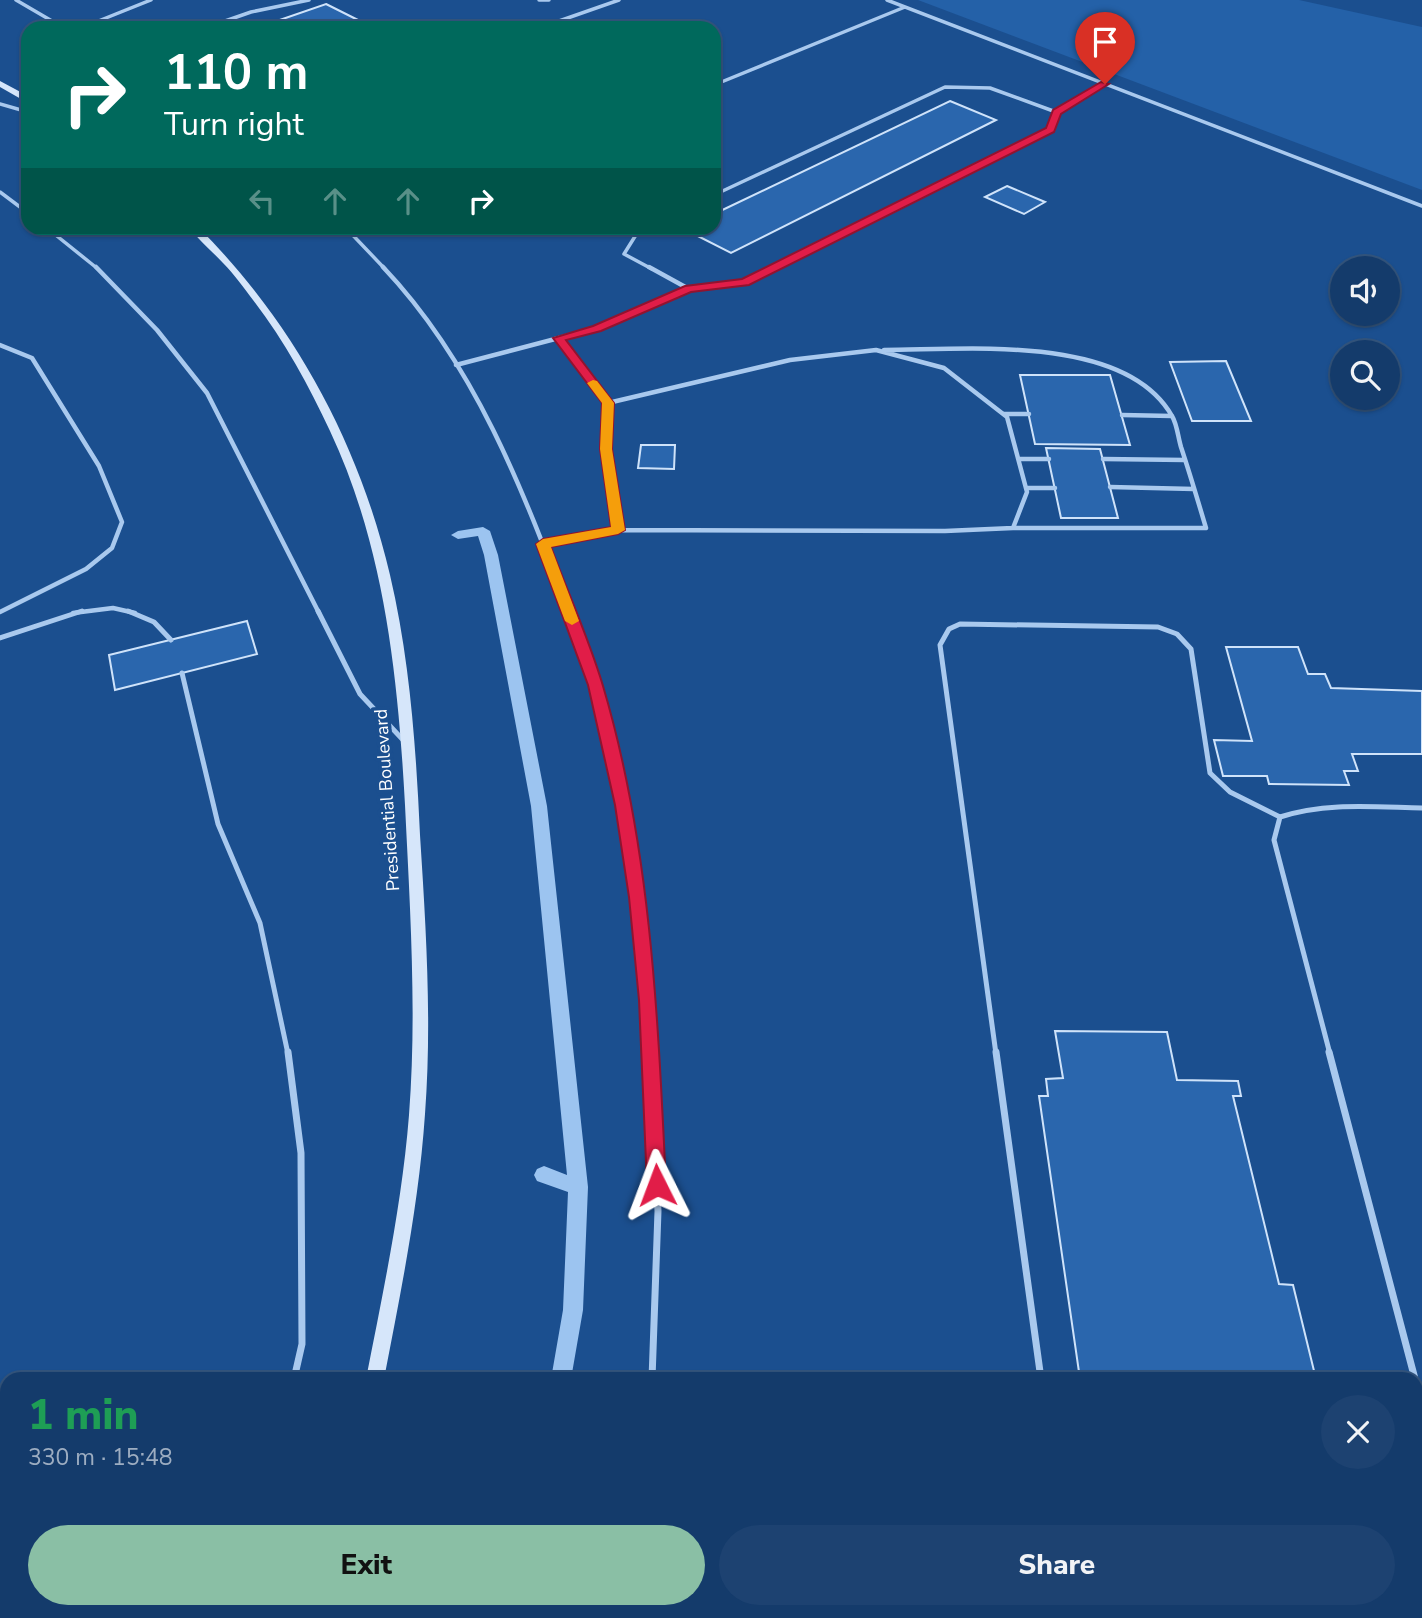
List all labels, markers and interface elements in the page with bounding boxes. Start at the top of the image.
pin [1075,12.0,1135,84]
icon: arrive [1086,23,1124,61]
text: 110 m [164,39,308,106]
icon: right [49,49,140,140]
text: Turn right [164,103,304,146]
icon: left [243,182,281,220]
icon: ahead [316,182,354,220]
icon: ahead [389,182,427,220]
icon: right [462,182,500,220]
map controls [1330,256,1400,410]
button: sound [1330,256,1400,326]
button: search [1330,340,1400,410]
street label: Presidential Boulevard [369,708,405,892]
position arrow [620,1148,694,1222]
text: 1 min [28,1387,138,1444]
button: close [1321,1395,1395,1469]
text: 330 m · 15:48 [28,1442,173,1473]
button: Exit [28,1525,705,1605]
button: Share [719,1525,1395,1605]

